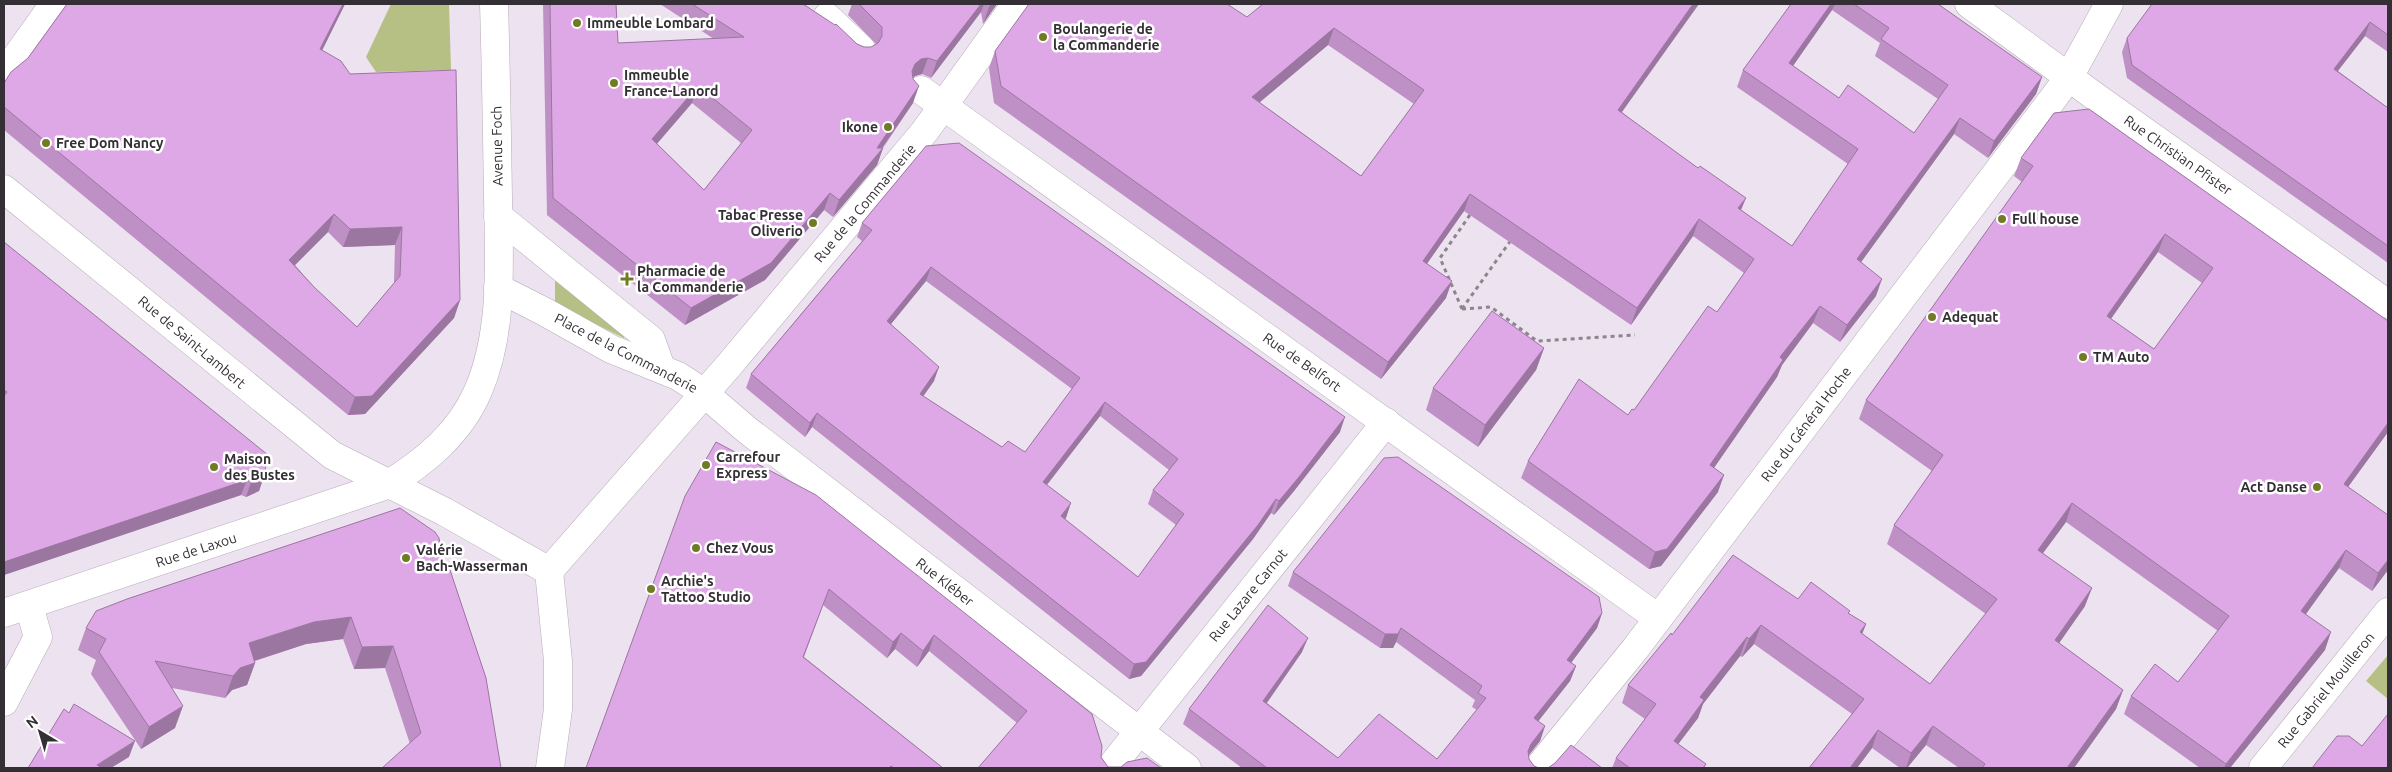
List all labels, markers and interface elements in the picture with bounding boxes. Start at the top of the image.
place label: Immeuble Lombard [587,15,714,31]
marker: Immeuble Lombard [571,17,583,29]
place label: Boulangerie de la Commanderie [1053,21,1160,53]
marker: Boulangerie de la Commanderie [1037,31,1049,43]
place label: Immeuble France-Lanord [624,67,718,99]
marker: Immeuble France-Lanord [608,77,620,89]
street label: Avenue Foch [488,106,506,186]
street label: Rue Christian Pfister [2121,112,2236,199]
place label: Ikone [842,119,878,135]
marker: Ikone [882,121,894,133]
place label: Free Dom Nancy [56,135,164,151]
marker: Free Dom Nancy [40,137,52,149]
street label: Rue de la Commanderie [811,141,919,265]
place label: Tabac Presse Oliverio [718,207,803,239]
place label: Full house [2012,211,2079,227]
marker: Full house [1996,213,2008,225]
marker: Tabac Presse Oliverio [807,217,819,229]
place label: Pharmacie de la Commanderie [637,263,744,295]
marker: Pharmacie de la Commanderie [621,273,633,285]
street label: Rue de Saint-Lambert [135,292,249,392]
place label: Adequat [1942,309,1998,325]
street label: Place de la Commanderie [552,310,700,396]
marker: Adequat [1926,311,1938,323]
street label: Rue de Belfort [1260,329,1344,395]
place label: TM Auto [2093,349,2149,365]
marker: TM Auto [2077,351,2089,363]
street label: Rue du Général Hoche [1758,364,1854,484]
place label: Carrefour Express [716,449,780,481]
place label: Maison des Bustes [224,451,295,483]
marker: Carrefour Express [700,459,712,471]
marker: Maison des Bustes [208,461,220,473]
place label: Act Danse [2240,479,2307,495]
marker: Act Danse [2311,481,2323,493]
street label: Rue de Laxou [153,529,239,571]
place label: Chez Vous [706,540,774,556]
place label: Valérie Bach-Wasserman [416,542,528,574]
marker: Chez Vous [690,542,702,554]
street label: Rue Lazare Carnot [1206,545,1291,645]
marker: Valérie Bach-Wasserman [400,552,412,564]
street label: Rue Kléber [913,555,978,610]
place label: Archie's Tattoo Studio [661,573,751,605]
marker: Archie's Tattoo Studio [645,583,657,595]
street label: Rue Gabriel Mouilleron [2274,629,2378,751]
north arrow [15,707,65,757]
text: N [23,712,41,731]

